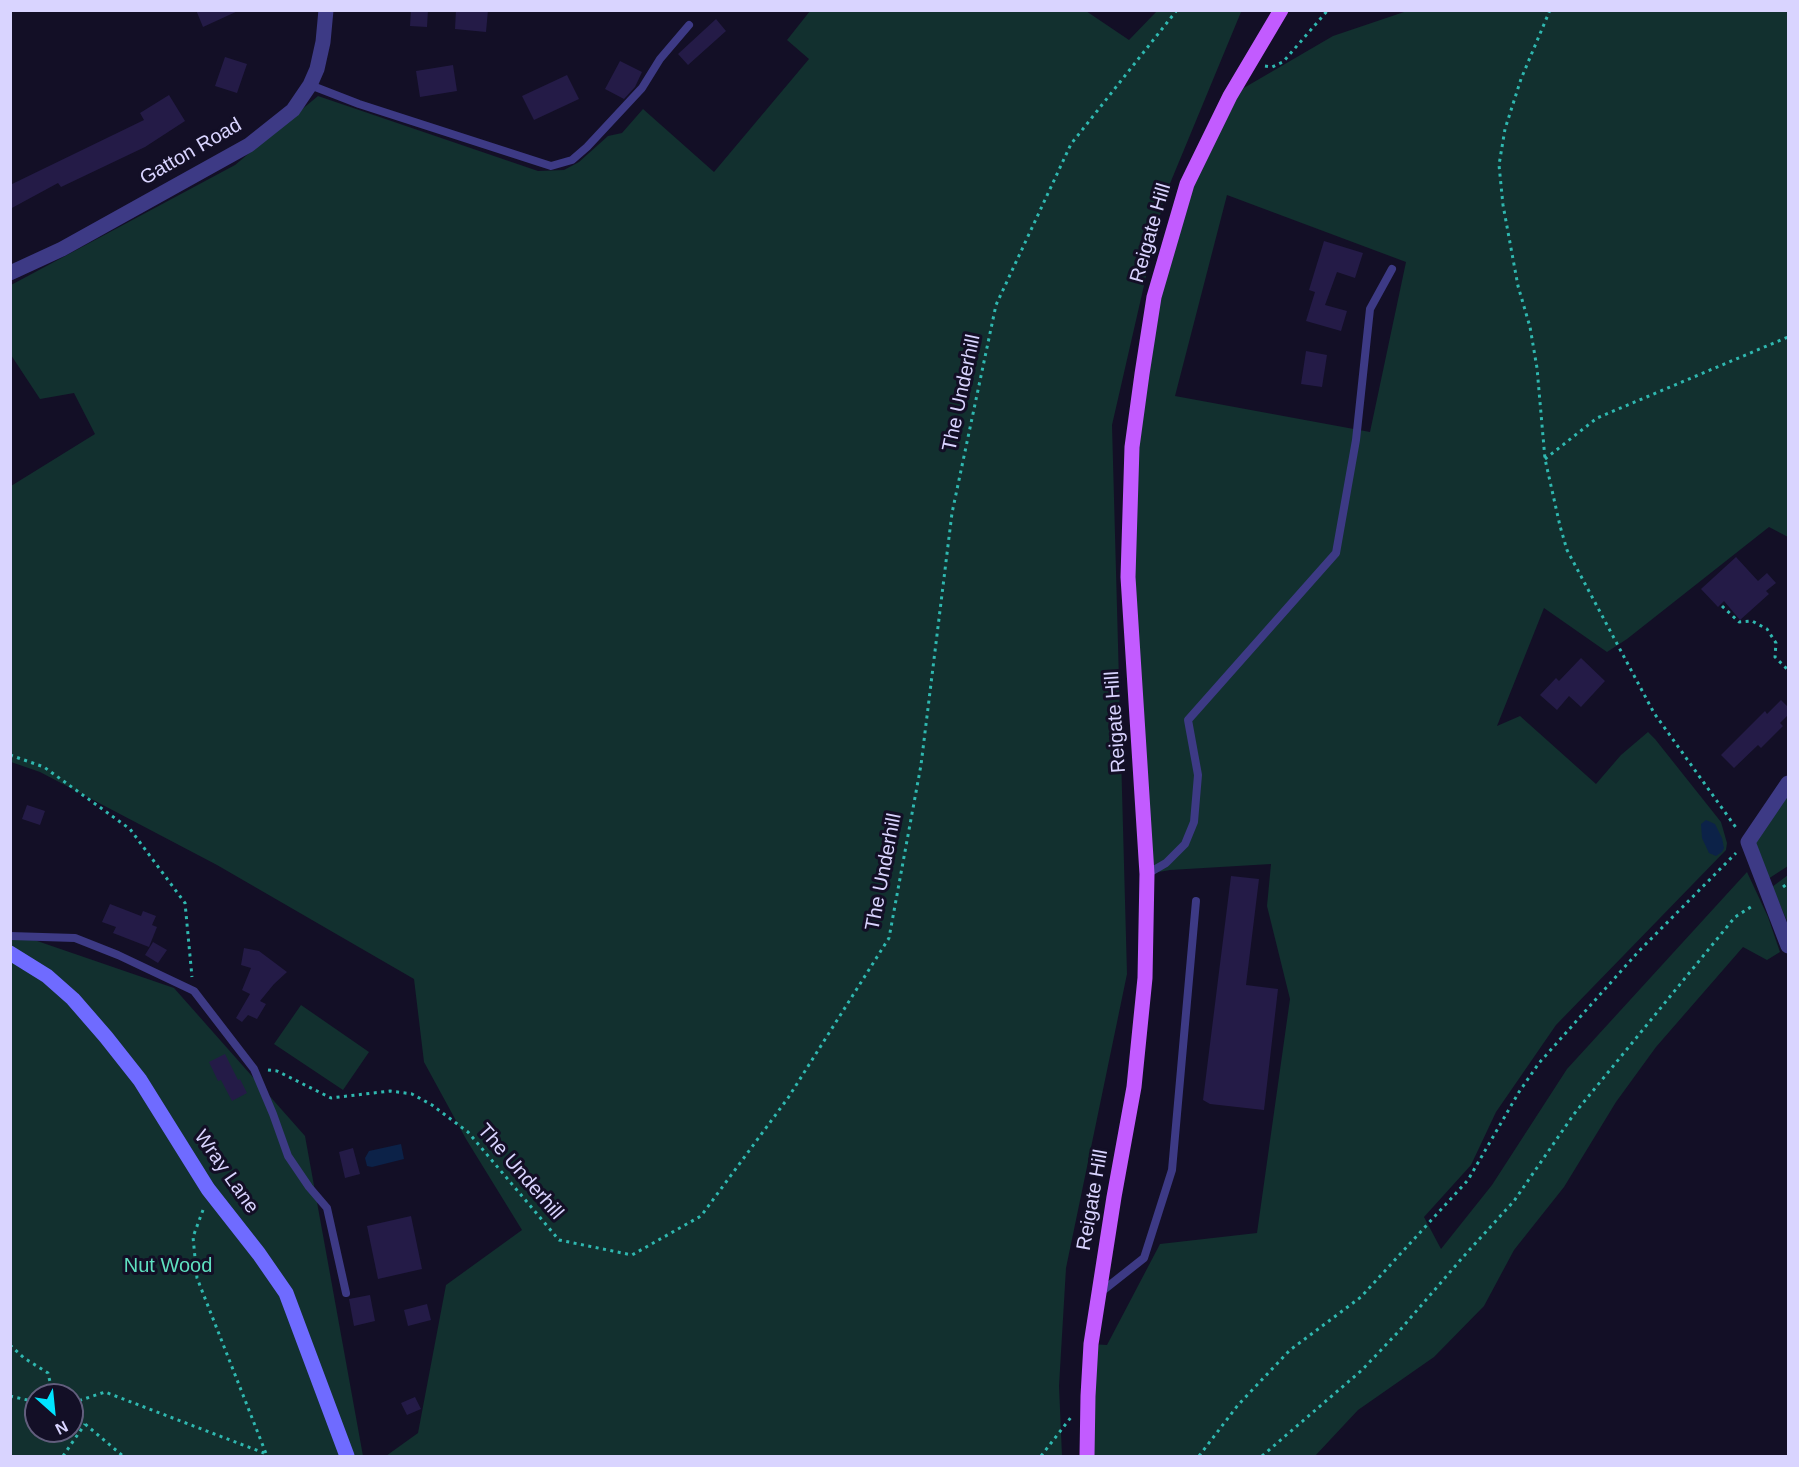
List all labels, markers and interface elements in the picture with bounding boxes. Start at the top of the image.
street label: Gatton Road [136,113,246,191]
street label: Reigate Hill [1125,181,1177,285]
street label: The Underhill [938,332,986,454]
street label: Reigate Hill [1100,670,1132,774]
street label: The Underhill [861,811,907,933]
street label: The Underhill [472,1119,568,1225]
street label: Wray Lane [189,1126,263,1218]
street label: Reigate Hill [1072,1148,1114,1252]
park label: Nut Wood [124,1254,212,1278]
north arrow [24,1383,84,1443]
text: N [52,1418,71,1438]

